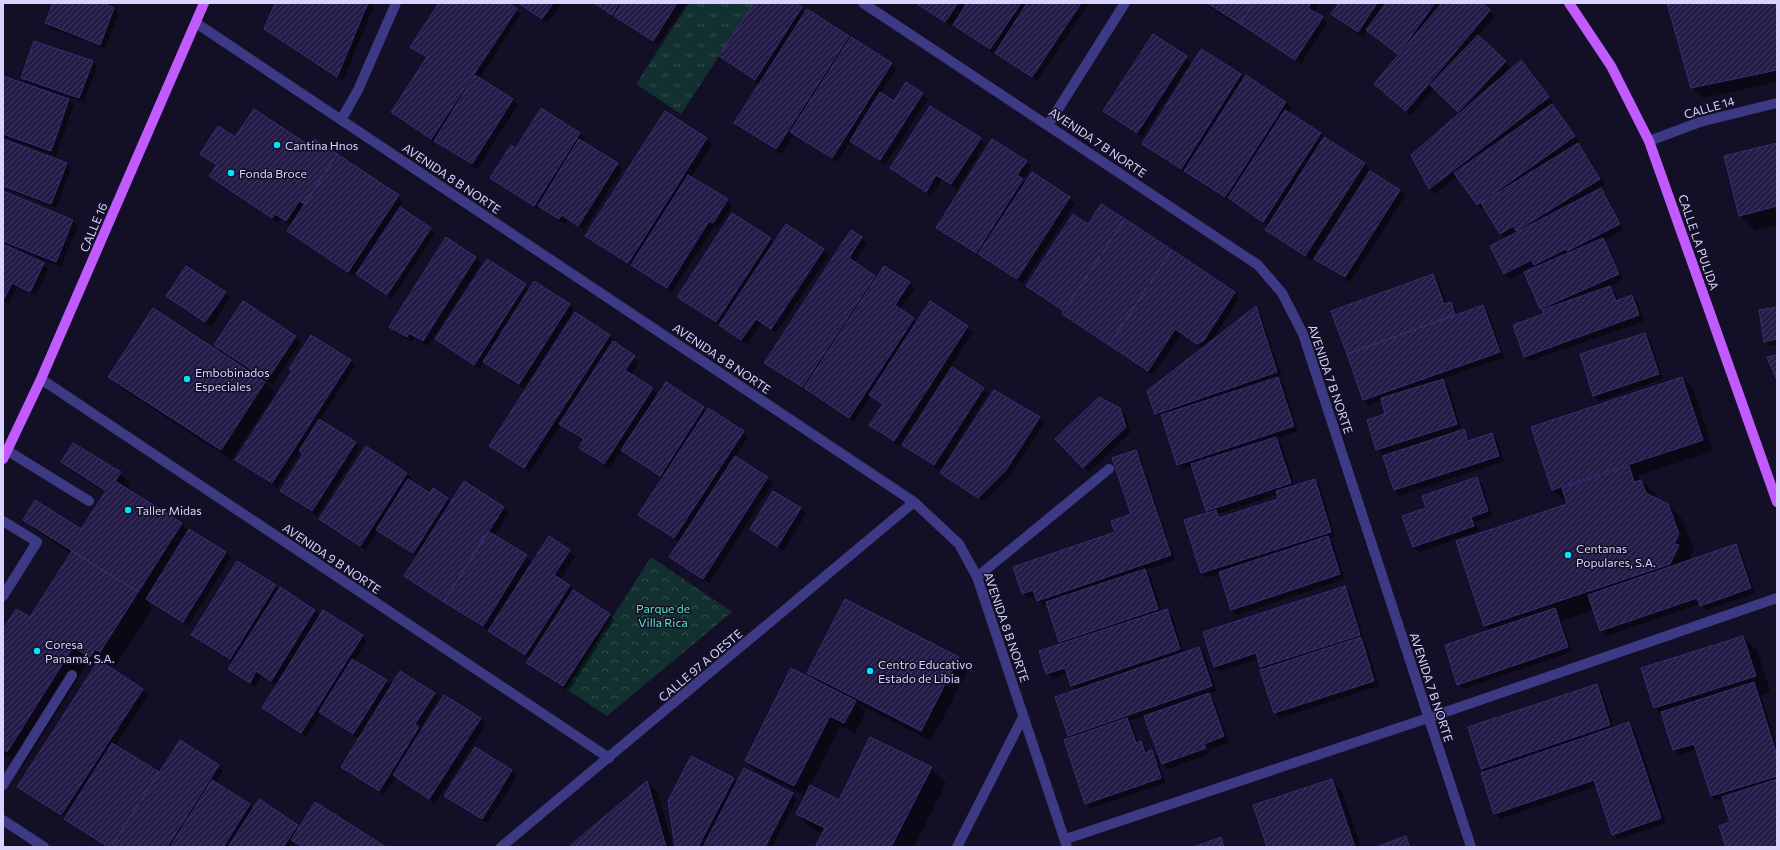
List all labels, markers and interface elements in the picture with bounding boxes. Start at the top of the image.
street label: CALLE 14 [1682,93,1736,121]
street label: AVENIDA 7 B NORTE [1047,104,1149,180]
place label: Cantina Hnos [285,138,358,152]
marker: Cantina Hnos [272,140,282,150]
street label: AVENIDA 8 B NORTE [400,140,504,216]
place label: Fonda Broce [239,166,307,180]
marker: Fonda Broce [226,168,236,178]
street label: CALLE LA PULIDA [1676,192,1722,292]
street label: CALLE 16 [76,200,110,254]
street label: AVENIDA 8 B NORTE [670,320,774,396]
street label: AVENIDA 7 B NORTE [1306,323,1356,435]
place label: Embobinados Especiales [195,365,270,393]
marker: Embobinados Especiales [182,374,192,384]
place label: Taller Midas [136,503,202,517]
marker: Taller Midas [123,505,133,515]
street label: AVENIDA 9 B NORTE [280,520,384,596]
place label: Centanas Populares, S.A. [1576,541,1656,569]
marker: Centanas Populares, S.A. [1563,550,1573,560]
street label: AVENIDA 8 B NORTE [982,570,1032,684]
park label: Parque de Villa Rica [636,601,690,629]
street label: CALLE 97 A OESTE [655,626,745,704]
street label: AVENIDA 7 B NORTE [1408,630,1456,744]
place label: Coresa Panamá, S.A. [45,637,115,665]
marker: Coresa Panamá, S.A. [32,646,42,656]
place label: Centro Educativo Estado de Libia [878,657,972,685]
marker: Centro Educativo Estado de Libia [865,666,875,676]

